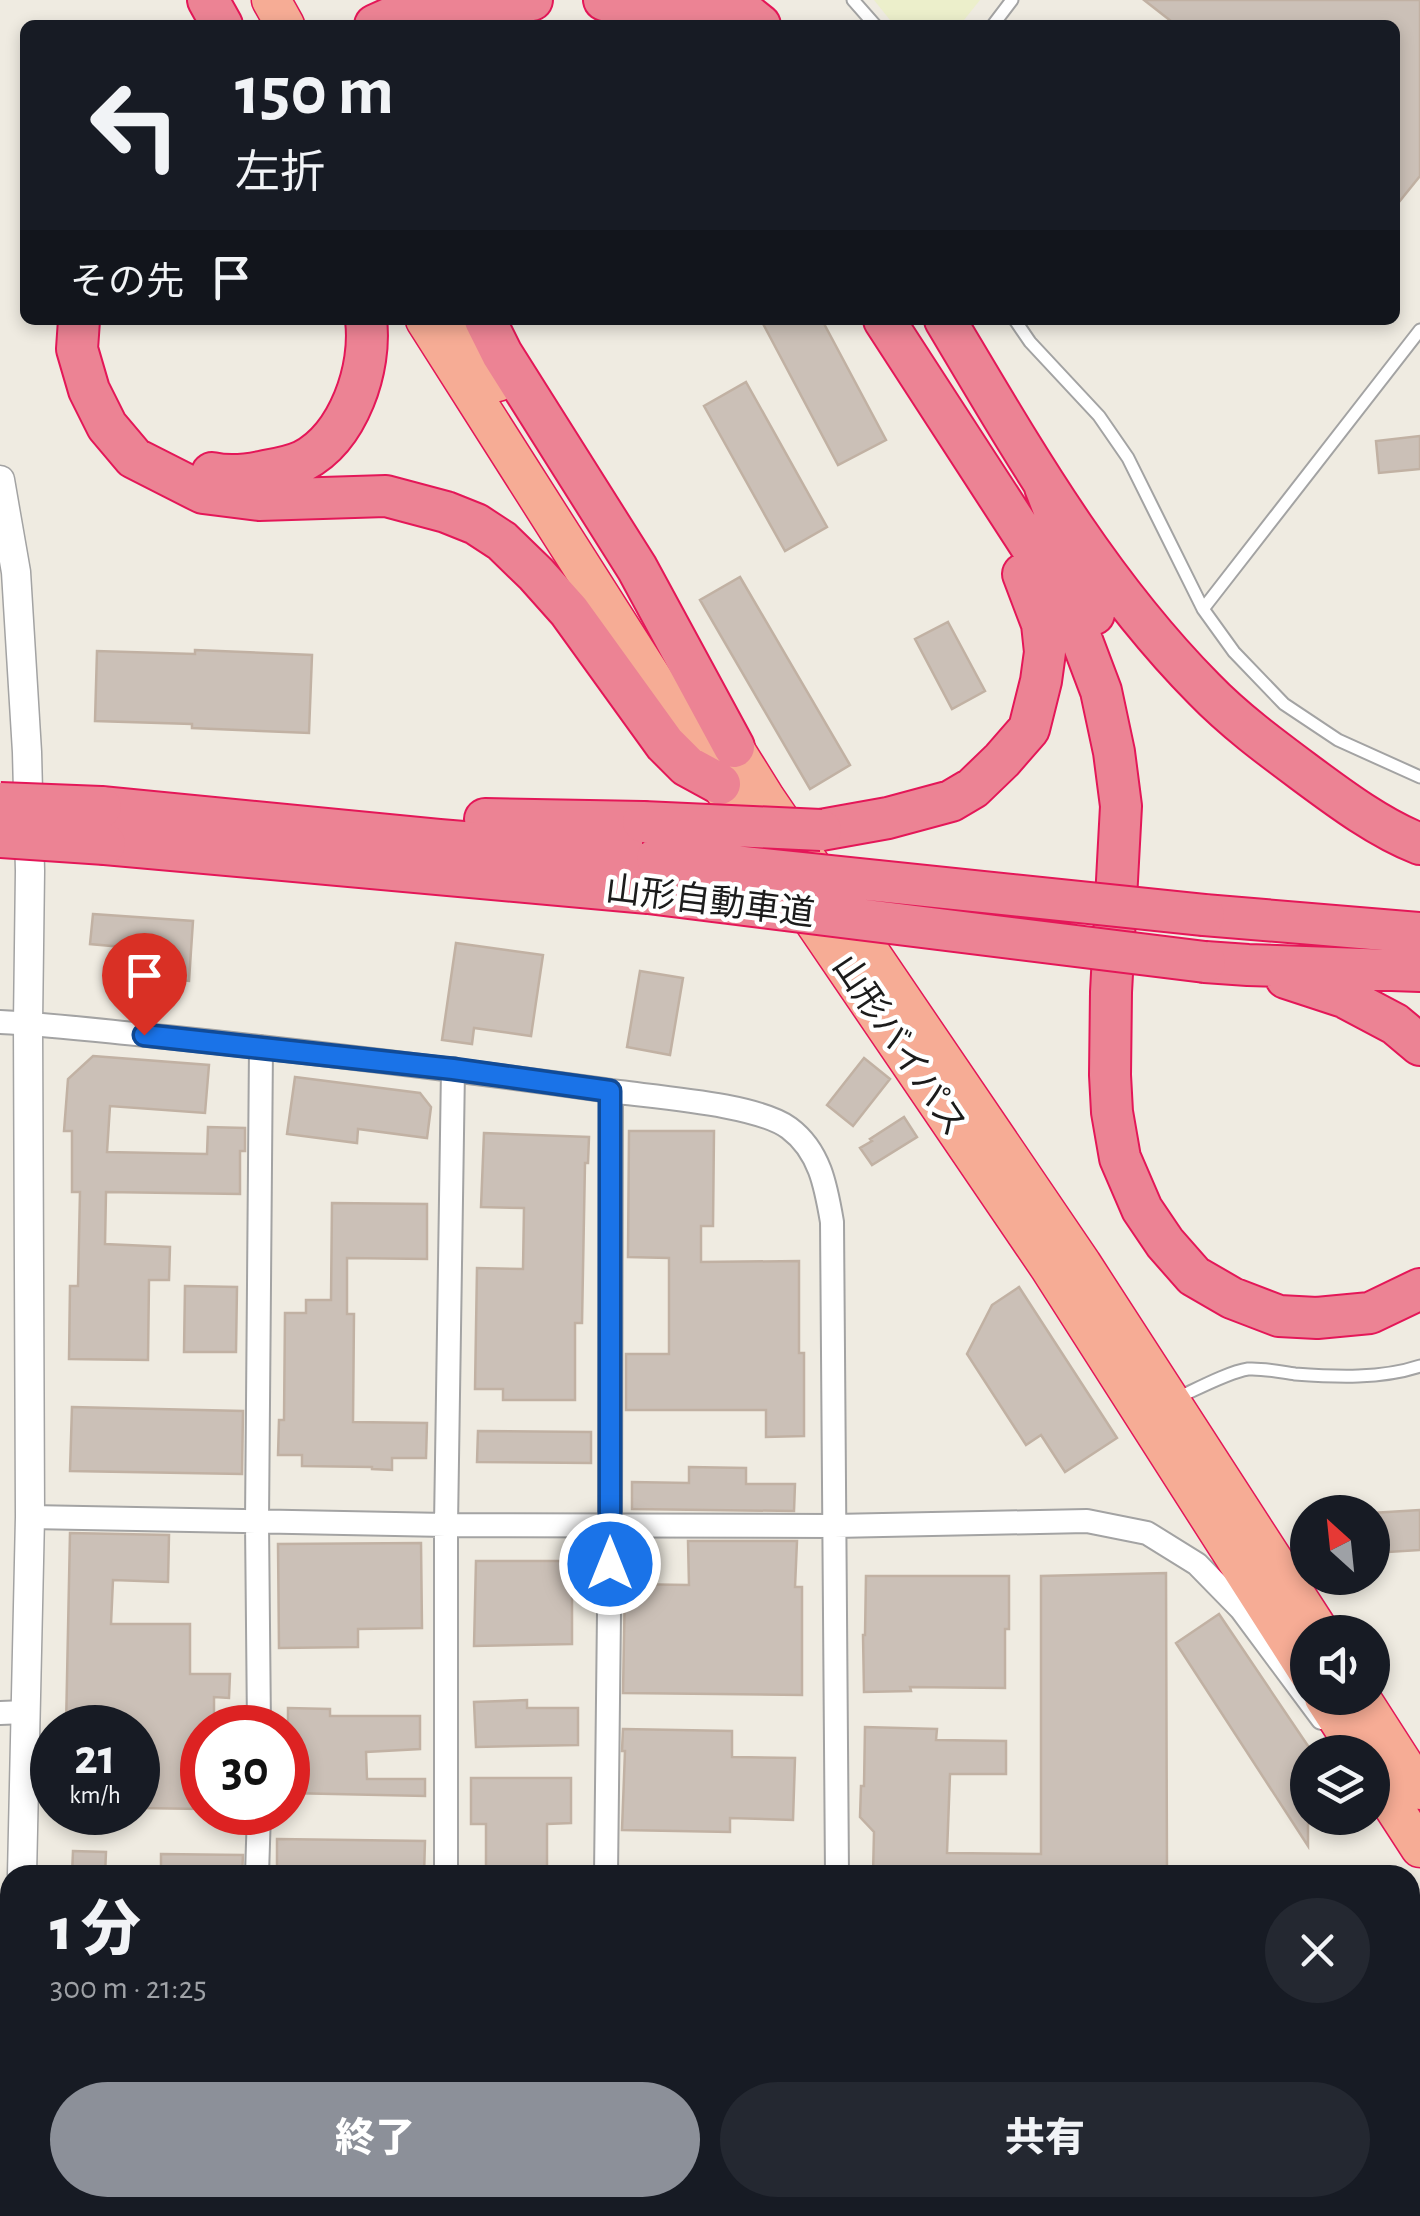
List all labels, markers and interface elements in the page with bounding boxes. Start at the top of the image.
text: 150 m [235,57,394,127]
icon: left [70,60,200,190]
text: 左折 [235,151,325,196]
icon: arrive [204,250,259,305]
text: その先 [70,264,184,302]
street label: 山形自動車道 [604,870,817,932]
pin [102,933,187,1036]
icon: arrive [117,948,172,1003]
street label: 山形バイパス [826,948,974,1143]
north arrow [1290,1495,1390,1595]
map controls [1290,1495,1390,1835]
position arrow [558,1512,662,1616]
button: sound [1290,1615,1390,1715]
speed limit sign: 30 [180,1705,310,1835]
text: 21 [74,1733,116,1783]
button: layers [1290,1735,1390,1835]
text: km/h [69,1783,121,1808]
button: close [1265,1898,1370,2003]
text: 1 分 [50,1901,141,1961]
text: 300 m · 21:25 [50,1972,207,2004]
button: 終了 [50,2082,700,2197]
button: 共有 [720,2082,1370,2197]

